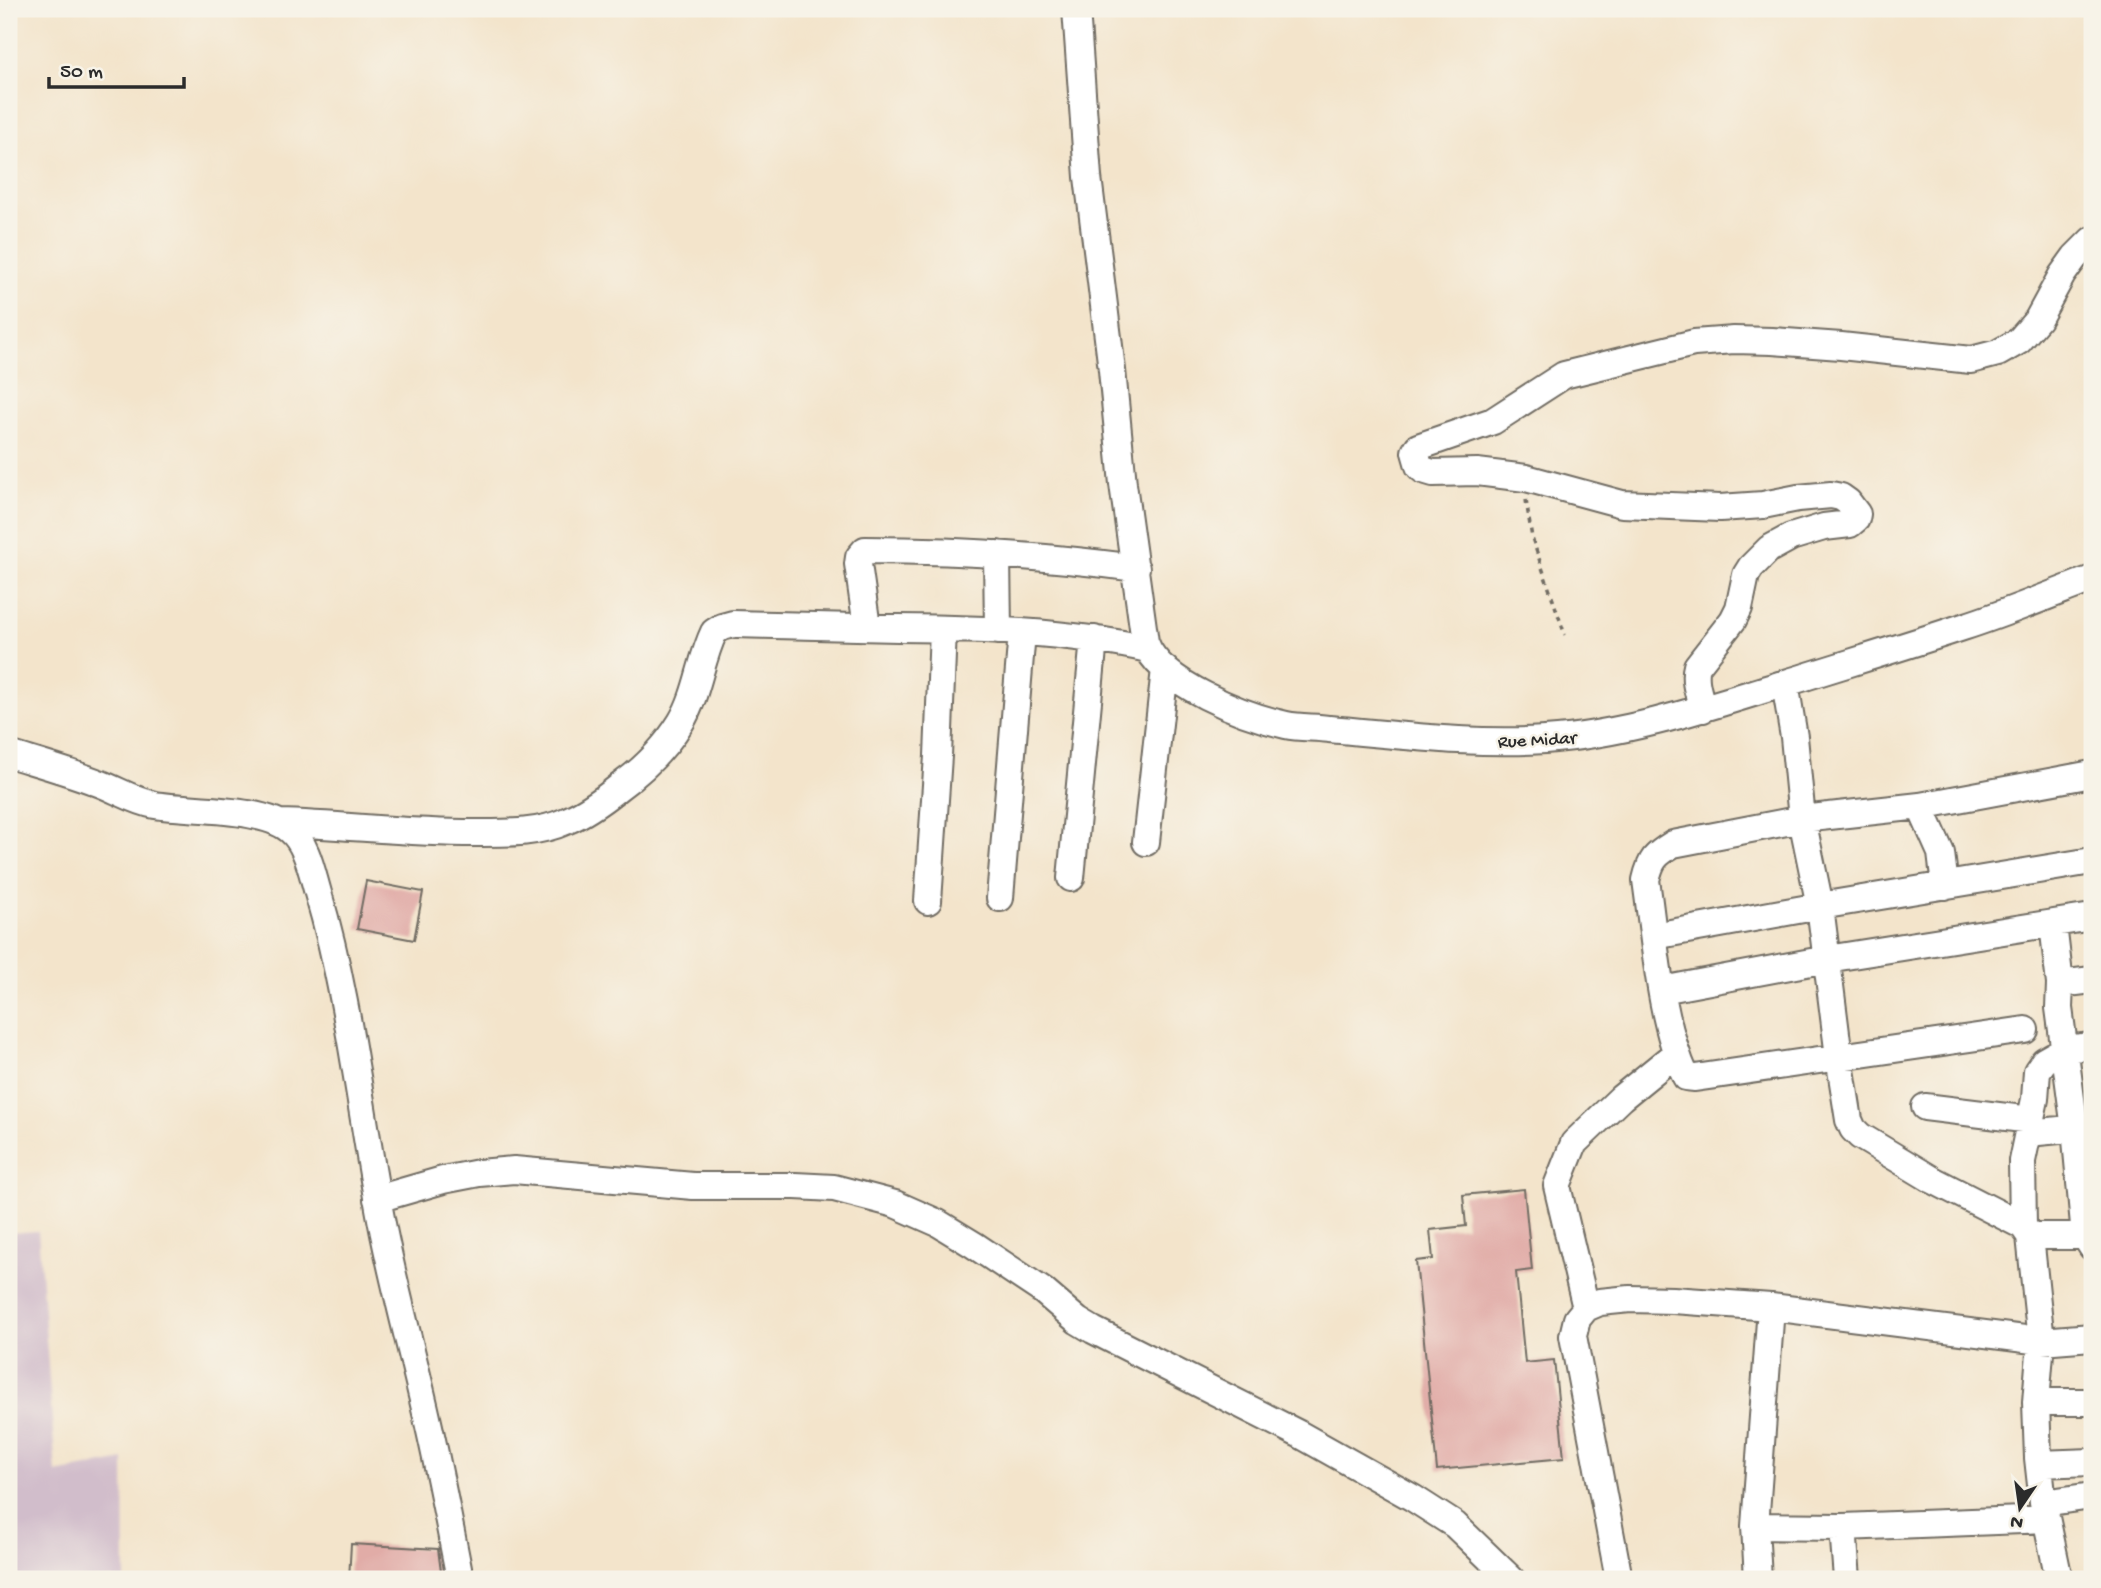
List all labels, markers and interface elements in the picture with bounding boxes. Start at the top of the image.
scale bar [49,46,184,90]
text: 50 m [60,61,103,86]
street label: Rue Midar [1497,728,1579,755]
north arrow [1986,1472,2056,1542]
text: N [2008,1509,2026,1534]

